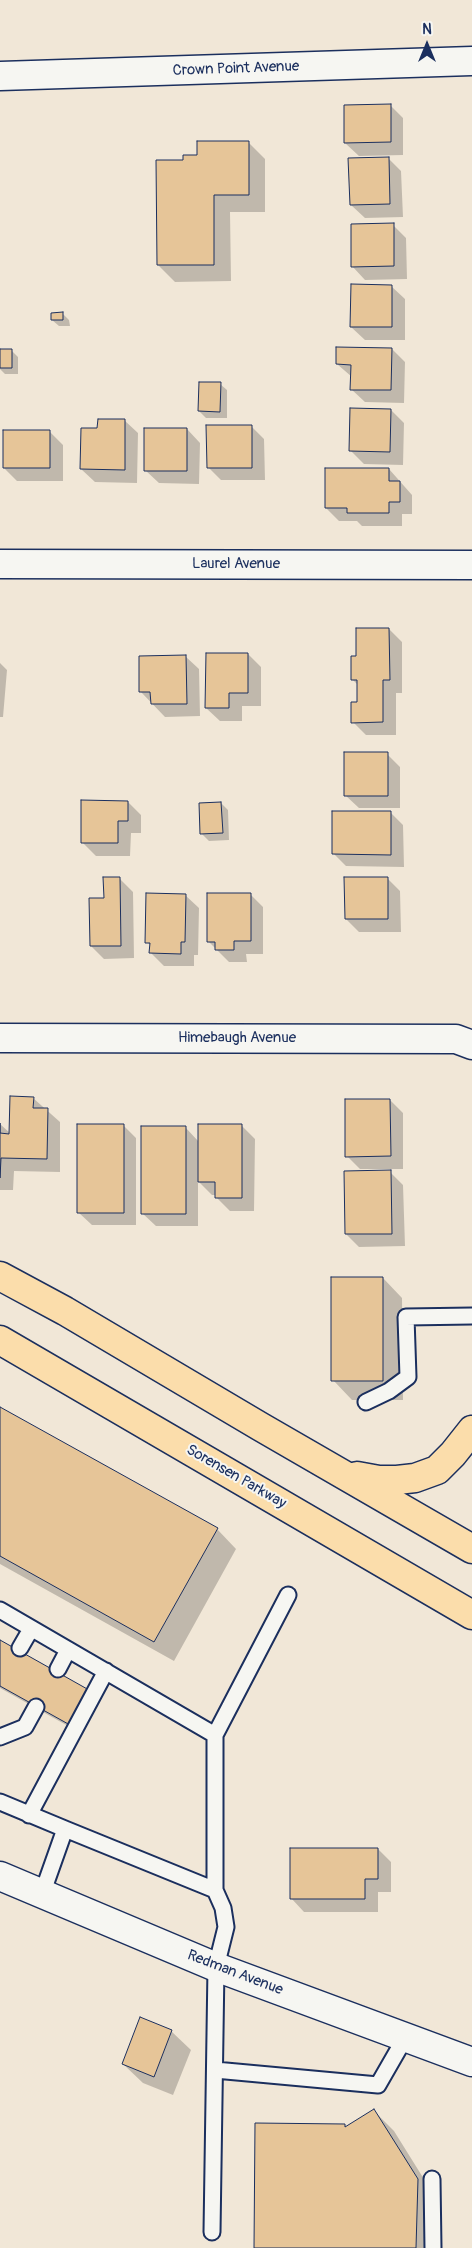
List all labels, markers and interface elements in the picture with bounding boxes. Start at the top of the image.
north arrow [402,20,452,70]
text: N [422,21,432,38]
street label: Crown Point Avenue [172,58,300,80]
street label: Laurel Avenue [192,555,280,573]
street label: Himebaugh Avenue [178,1029,296,1047]
street label: Sorensen Parkway [183,1441,289,1513]
street label: Redman Avenue [185,1946,285,2000]

